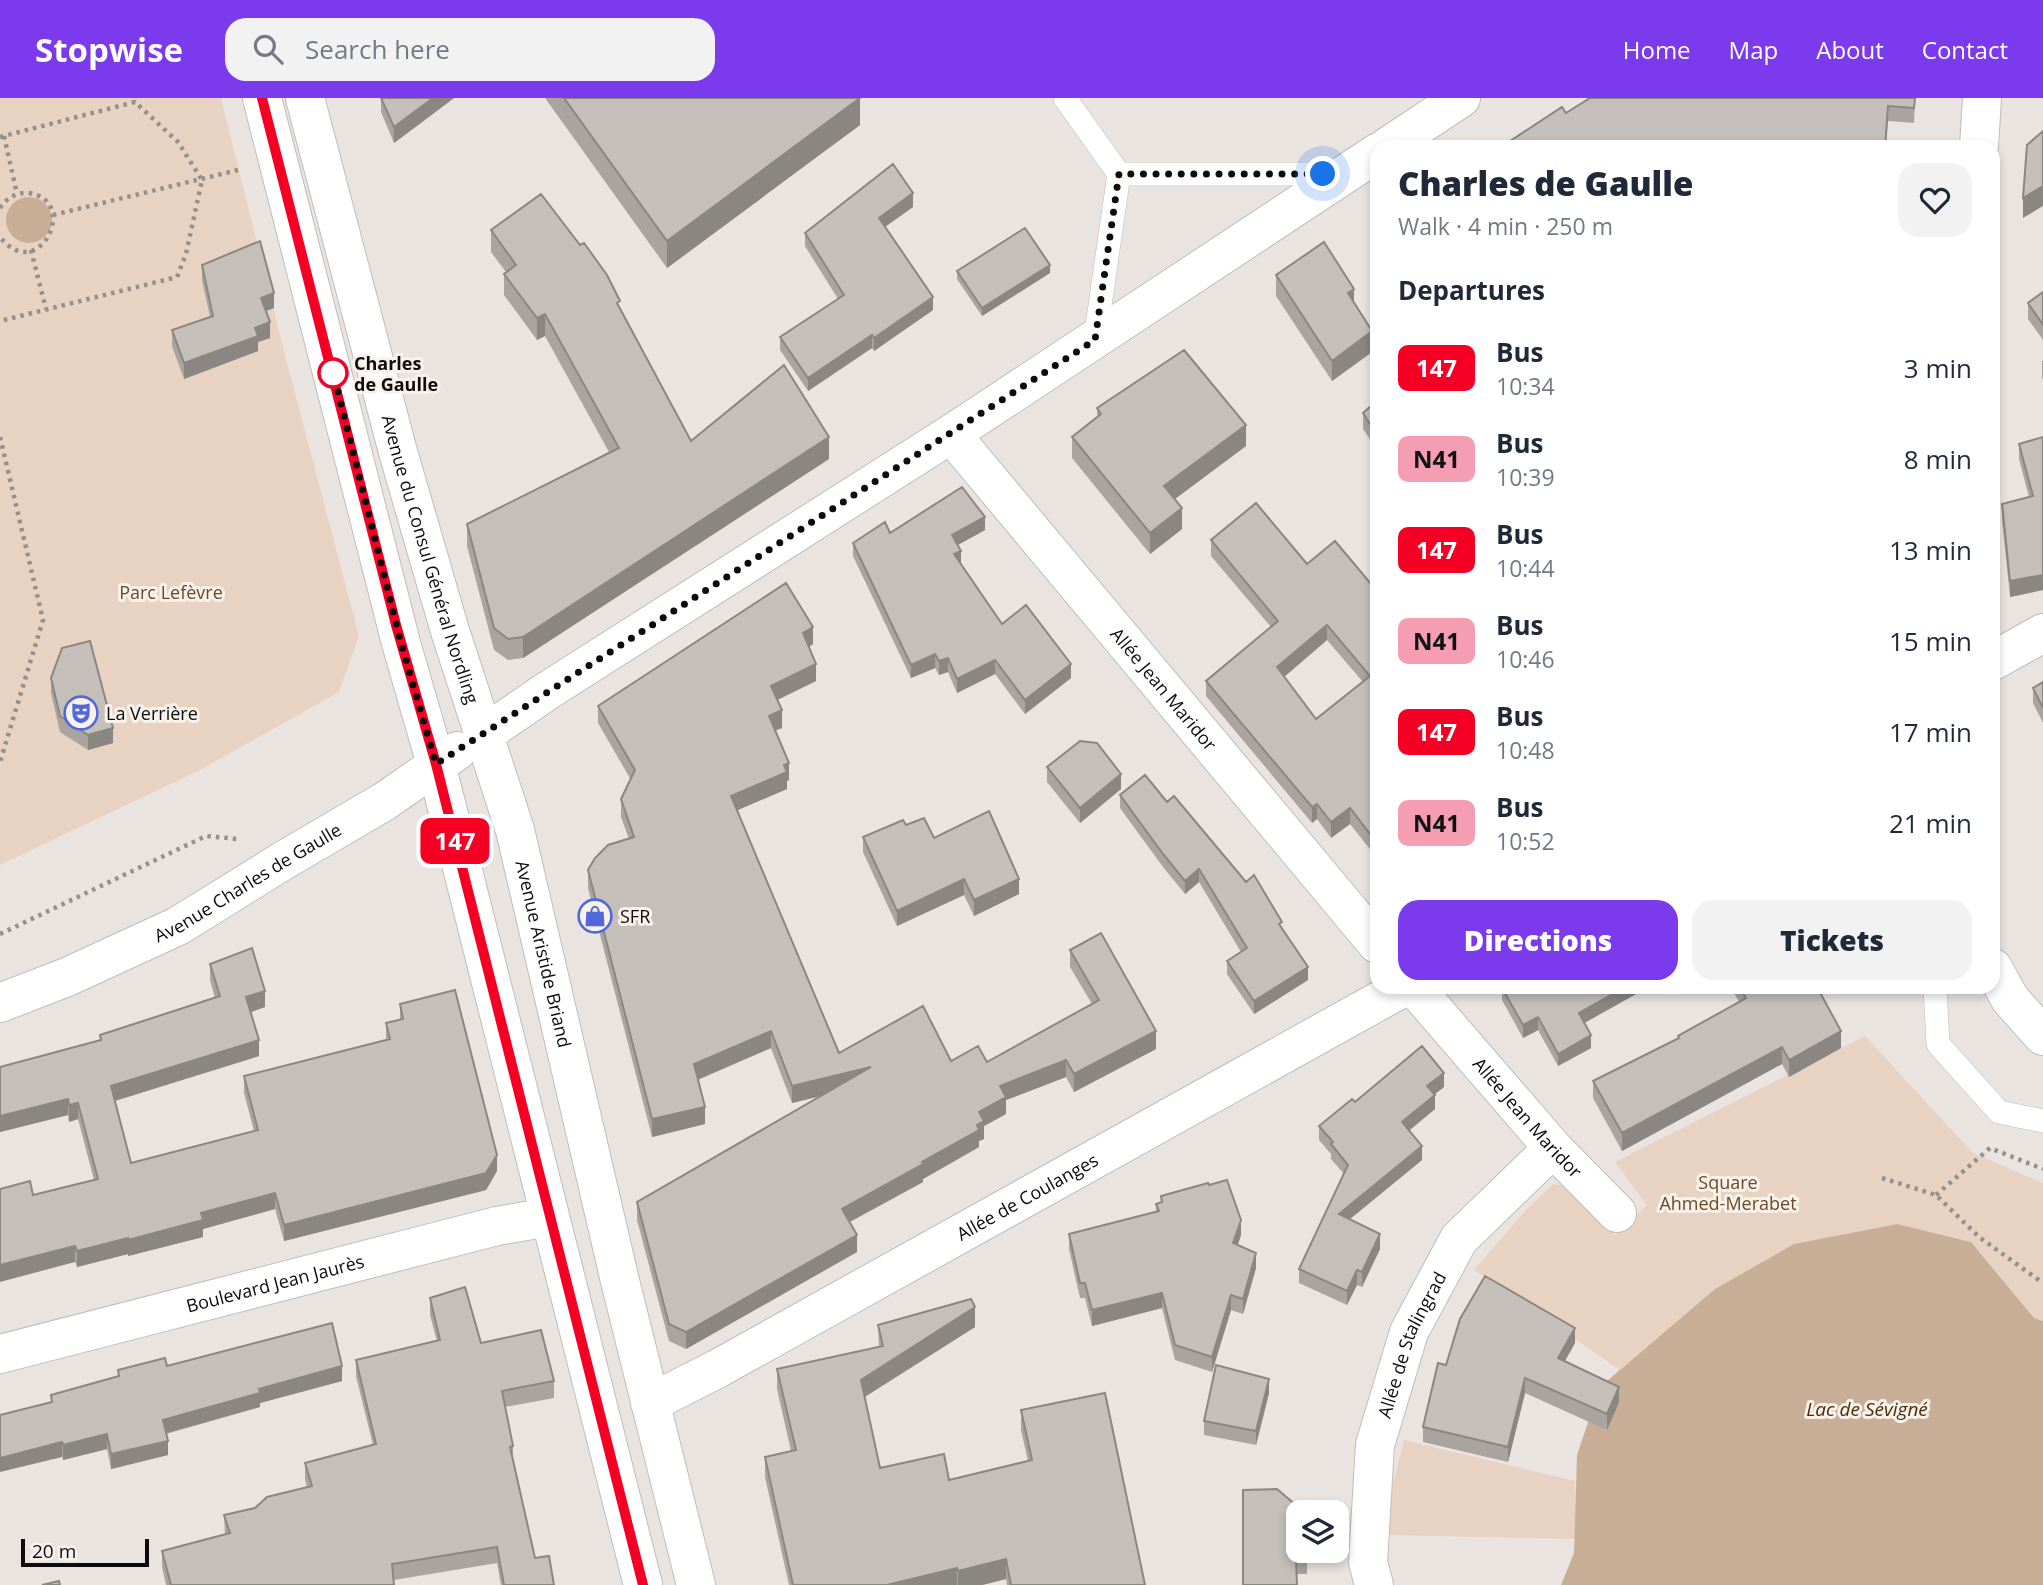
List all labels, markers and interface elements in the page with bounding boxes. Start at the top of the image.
search box [225,18,715,81]
text: Stopwise [35,27,183,72]
icon: search [249,30,287,68]
text: Search here [305,31,450,67]
text: Home [1623,33,1691,66]
text: Map [1729,33,1778,66]
text: About [1816,33,1884,66]
text: Contact [1922,33,2008,66]
your location [1305,156,1340,191]
text: Charles de Gaulle [1398,161,1693,206]
button: heart [1898,163,1972,237]
text: Walk · 4 min · 250 m [1398,210,1613,242]
text: Departures [1398,272,1545,308]
text: Bus [1496,334,1543,370]
text: 3 min [1904,350,1972,386]
place label: Charles de Gaulle [354,351,438,396]
text: 147 [1416,351,1457,384]
marker: Charles de Gaulle [318,358,348,388]
text: 10:34 [1496,370,1555,402]
street label: Avenue du Consul Général Nordling [377,412,485,707]
text: Bus [1496,425,1543,461]
text: 8 min [1904,441,1972,477]
text: N41 [1413,442,1460,475]
text: 10:39 [1496,461,1555,493]
text: Bus [1496,516,1543,552]
text: 13 min [1889,532,1972,568]
text: 147 [1416,533,1457,566]
text: 10:44 [1496,552,1555,584]
park label: Parc Lefèvre [119,580,223,604]
text: Bus [1496,607,1543,643]
street label: Allée Jean Maridor [1105,622,1223,756]
text: 15 min [1889,623,1972,659]
text: N41 [1413,624,1460,657]
text: 10:46 [1496,643,1555,675]
theatre icon: La Verrière [62,694,100,732]
text: Bus [1496,698,1543,734]
place label: La Verrière [106,701,198,725]
text: 17 min [1889,714,1972,750]
text: 147 [1416,715,1457,748]
text: 10:48 [1496,734,1555,766]
text: Bus [1496,789,1543,825]
text: 21 min [1889,805,1972,841]
text: N41 [1413,806,1460,839]
street label: Avenue Charles de Gaulle [150,817,346,947]
line badge: 147 [415,818,495,864]
text: 147 [434,824,476,857]
text: 10:52 [1496,825,1555,857]
street label: Avenue Aristide Briand [510,858,577,1050]
shop icon: SFR [576,897,614,935]
button: Directions [1398,900,1678,980]
button: Tickets [1692,900,1972,980]
place label: SFR [620,904,650,928]
street label: Allée Jean Maridor [1468,1052,1588,1183]
street label: Allée de Coulanges [952,1148,1102,1246]
park label: Square Ahmed-Merabet [1659,1170,1797,1215]
street label: Boulevard Jean Jaurès [183,1249,367,1318]
street label: Allée de Stalingrad [1372,1267,1451,1421]
water label: Lac de Sévigné [1806,1396,1928,1422]
map controls [1286,1500,1349,1563]
button: layers [1286,1500,1349,1563]
scale bar [21,1536,149,1568]
text: 20 m [32,1538,76,1564]

